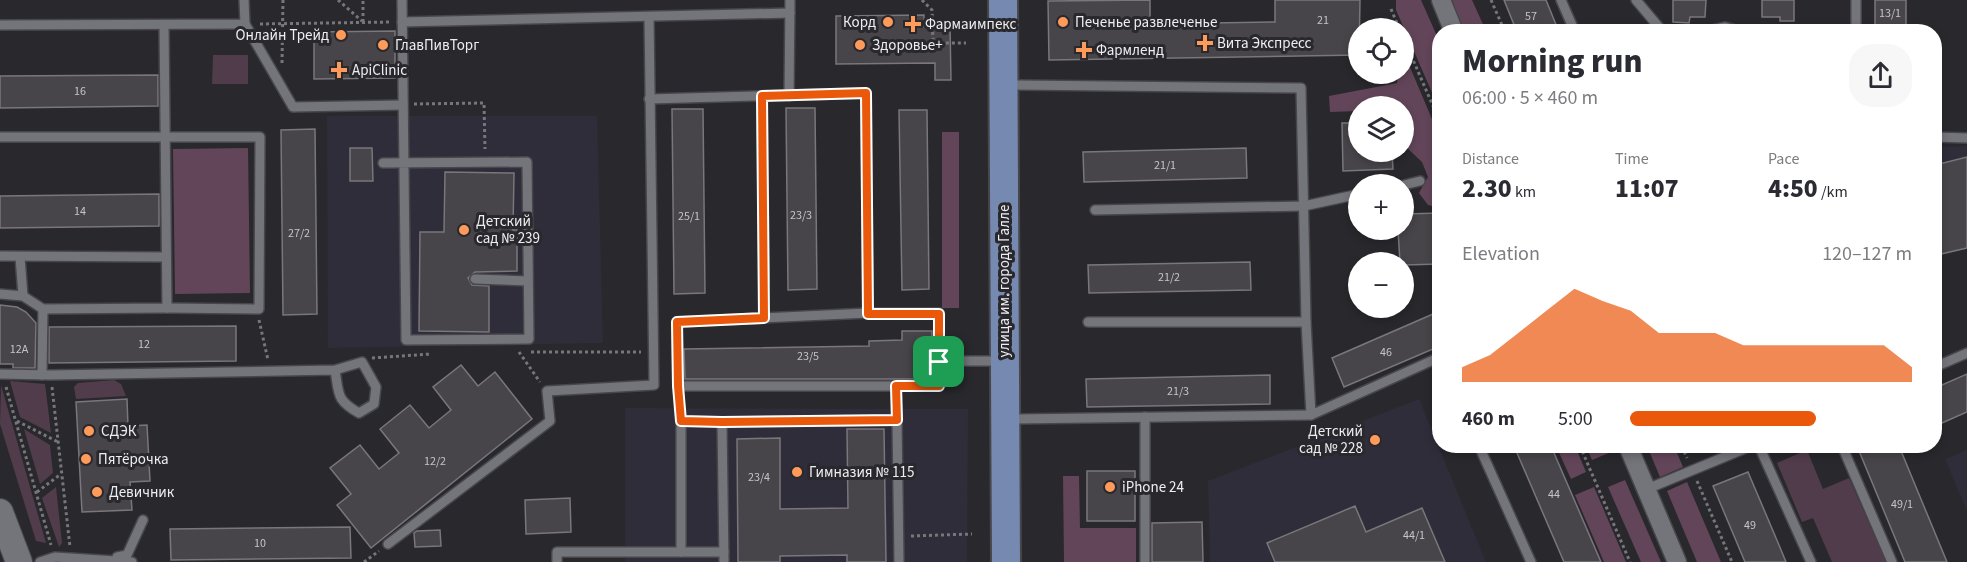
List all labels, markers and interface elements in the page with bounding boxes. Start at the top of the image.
house number: 13/1 [1879,5,1901,22]
house number: 57 [1525,8,1537,25]
place label: Корд [843,12,876,33]
place label: Печенье развлеченье [1075,12,1217,33]
house number: 21 [1317,12,1329,29]
place label: Фармаимпекс [925,14,1016,35]
marker: Корд [881,15,895,29]
marker: Печенье развлеченье [1056,15,1070,29]
marker: Фармаимпекс [906,17,920,31]
map controls [1348,18,1414,318]
button: locate [1348,18,1414,84]
place label: Онлайн Трейд [236,25,329,46]
marker: Онлайн Трейд [334,28,348,42]
place label: Вита Экспресс [1217,33,1312,54]
place label: ГлавПивТорг [395,35,479,56]
place label: Здоровье+ [872,35,943,56]
marker: Вита Экспресс [1198,36,1212,50]
marker: ГлавПивТорг [376,38,390,52]
marker: Здоровье+ [853,38,867,52]
text: Morning run [1462,38,1642,85]
place label: Фармленд [1096,40,1164,61]
marker: Фармленд [1077,43,1091,57]
button: share [1849,44,1912,107]
place label: ApiClinic [352,60,407,81]
marker: ApiClinic [330,61,348,79]
house number: 16 [74,83,86,100]
text: 06:00 · 5 × 460 m [1462,84,1598,112]
button: layers [1348,96,1414,162]
text: Distance [1462,148,1519,170]
text: Time [1615,148,1649,170]
text: Pace [1768,148,1799,170]
house number: 21/1 [1154,157,1176,174]
text: 2.30 [1462,170,1512,207]
text: 11:07 [1615,170,1679,207]
text: 4:50 [1768,170,1818,207]
button: + [1348,174,1414,240]
text: km [1512,181,1536,203]
text: /km [1818,181,1848,203]
house number: 14 [74,203,86,220]
street label: улица им. города Галле [994,205,1015,357]
house number: 23/3 [790,207,812,224]
house number: 25/1 [678,208,700,225]
place label: Детский сад № 239 [476,211,540,249]
marker: Детский сад № 239 [457,223,471,237]
house number: 27/2 [288,225,310,242]
text: Elevation [1462,240,1540,268]
text: 120–127 m [1822,240,1912,268]
button: − [1348,252,1414,318]
house number: 21/2 [1158,269,1180,286]
house number: 12 [138,336,150,353]
pin [913,336,964,387]
house number: 12А [10,341,29,358]
house number: 46 [1380,344,1392,361]
icon: arrive [922,345,955,378]
house number: 23/5 [797,348,819,365]
house number: 21/3 [1167,383,1189,400]
text: 460 m [1462,405,1515,433]
text: 5:00 [1558,405,1593,433]
place label: СДЭК [101,421,137,442]
place label: Детский сад № 228 [1299,421,1363,459]
marker: СДЭК [82,424,96,438]
marker: Детский сад № 228 [1368,433,1382,447]
place label: Пятёрочка [98,449,169,470]
marker: Пятёрочка [79,452,93,466]
house number: 12/2 [424,453,446,470]
place label: Гимназия № 115 [809,462,914,483]
marker: Гимназия № 115 [790,465,804,479]
house number: 23/4 [748,469,770,486]
place label: iPhone 24 [1122,477,1185,498]
marker: iPhone 24 [1103,480,1117,494]
place label: Девичник [109,482,175,503]
marker: Девичник [90,485,104,499]
house number: 44 [1548,486,1560,503]
house number: 49/1 [1891,496,1913,513]
house number: 49 [1744,517,1756,534]
house number: 44/1 [1403,527,1425,544]
house number: 10 [254,535,266,552]

